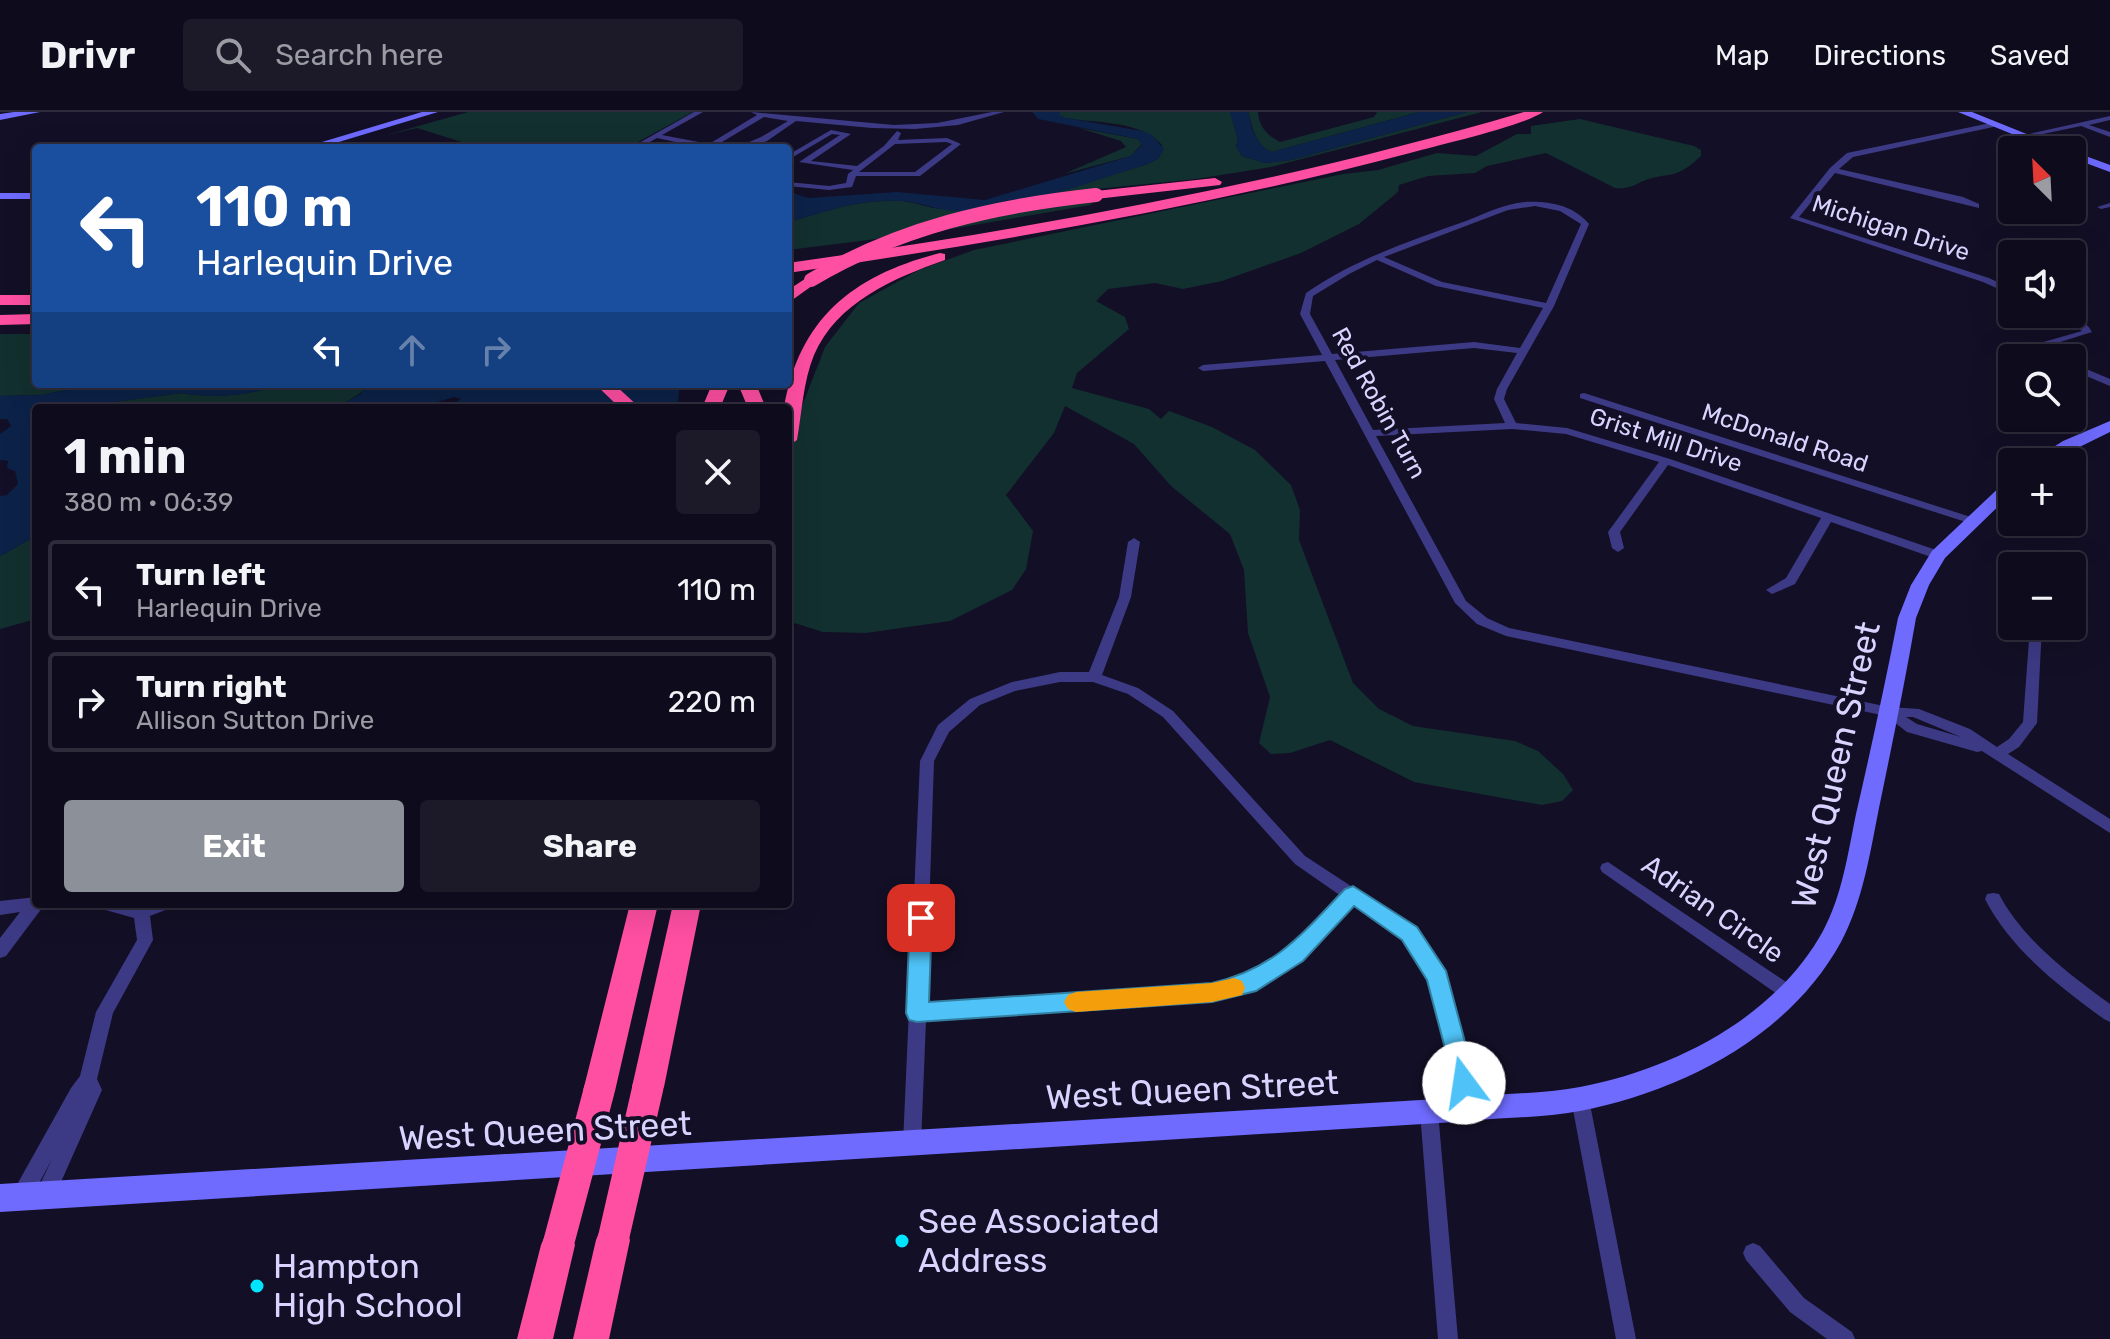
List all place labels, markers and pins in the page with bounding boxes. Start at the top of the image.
pin [887,884,955,952]
place label: See Associated Address [918,1201,1160,1281]
marker: See Associated Address [893,1232,911,1250]
place label: Hampton High School [273,1246,463,1326]
marker: Hampton High School [248,1277,266,1295]

